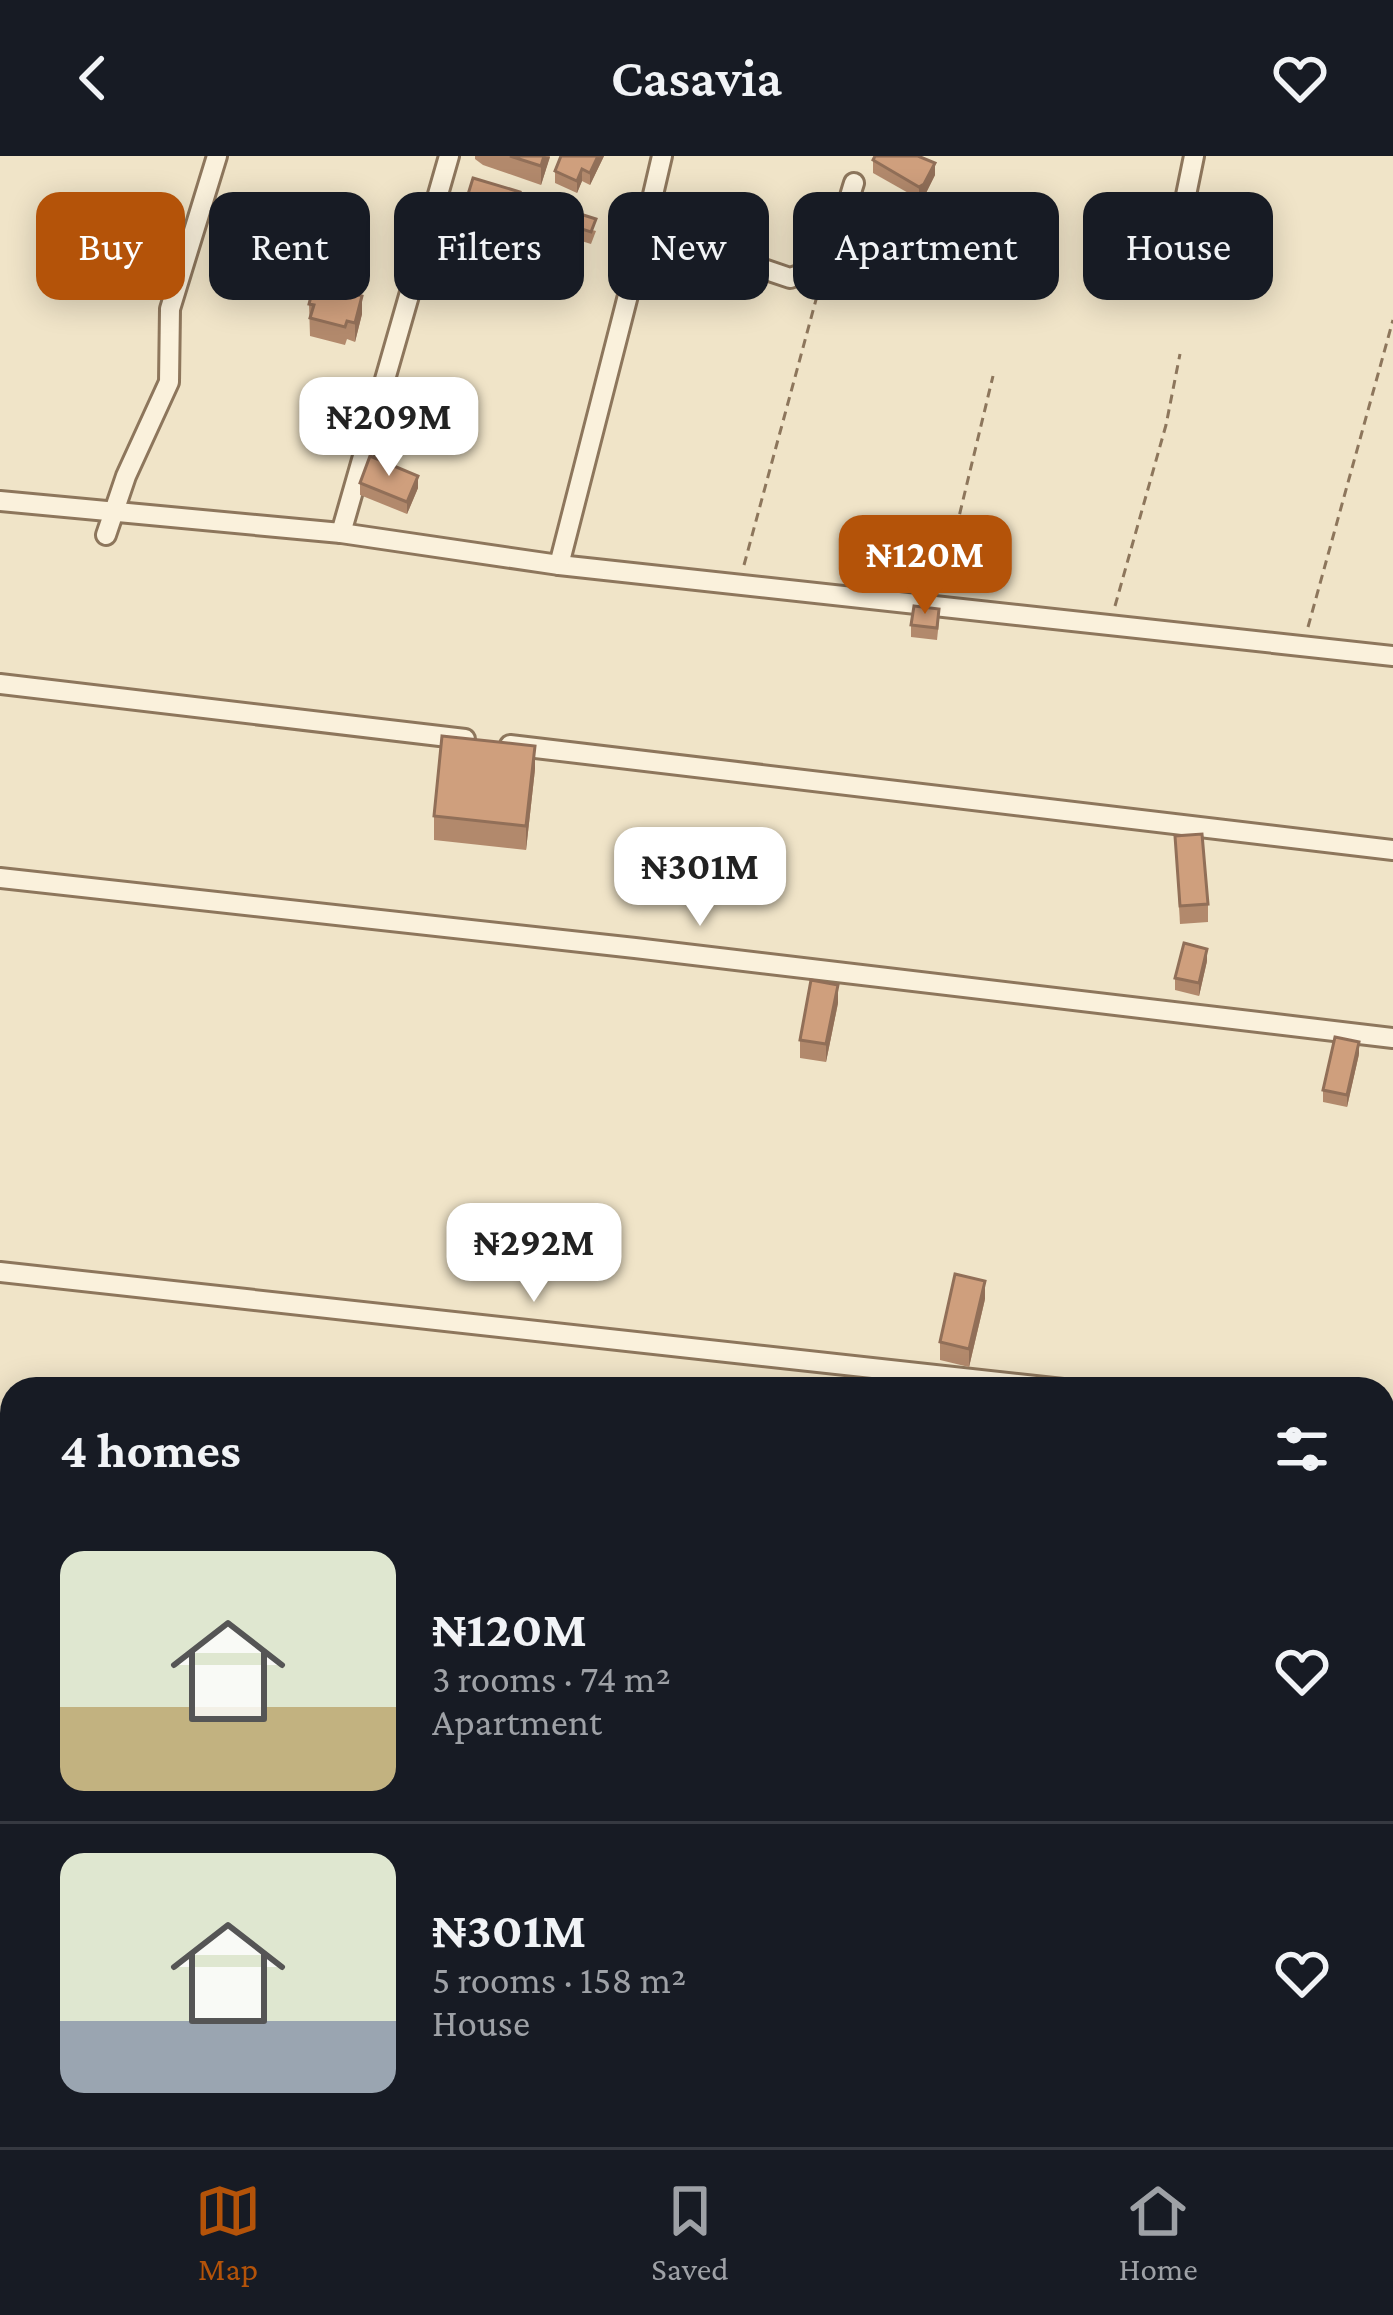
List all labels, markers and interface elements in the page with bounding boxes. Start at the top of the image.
icon: back [60,45,126,111]
icon: heart [1267,45,1333,111]
text: Casavia [611,48,782,108]
chip: Buy [36,192,185,300]
chip: Rent [209,192,370,300]
chip: Filters [394,192,584,300]
chip: New [608,192,769,300]
chip: Apartment [793,192,1059,300]
chip: House [1083,192,1273,300]
pin: ₦209M [305,377,473,479]
text: ₦209M [326,394,452,437]
pin: ₦120M [841,515,1009,617]
text: ₦120M [866,532,984,575]
pin: ₦301M [616,827,784,929]
text: ₦301M [641,844,759,887]
pin: ₦292M [450,1203,618,1305]
text: ₦292M [474,1220,595,1263]
icon: filters [1269,1416,1335,1482]
text: 4 homes [60,1421,241,1478]
icon: home [156,1599,300,1743]
text: ₦120M [432,1600,587,1657]
icon: heart [1269,1638,1335,1704]
text: 3 rooms · 74 m² [432,1657,671,1700]
text: Apartment [432,1700,602,1743]
icon: home [156,1901,300,2045]
text: ₦301M [432,1901,586,1958]
icon: heart [1269,1940,1335,2006]
text: 5 rooms · 158 m² [432,1958,686,2001]
text: House [432,2001,530,2044]
tab: Map [195,2178,261,2287]
tab: Saved [651,2178,729,2287]
tab: Home [1119,2178,1198,2287]

